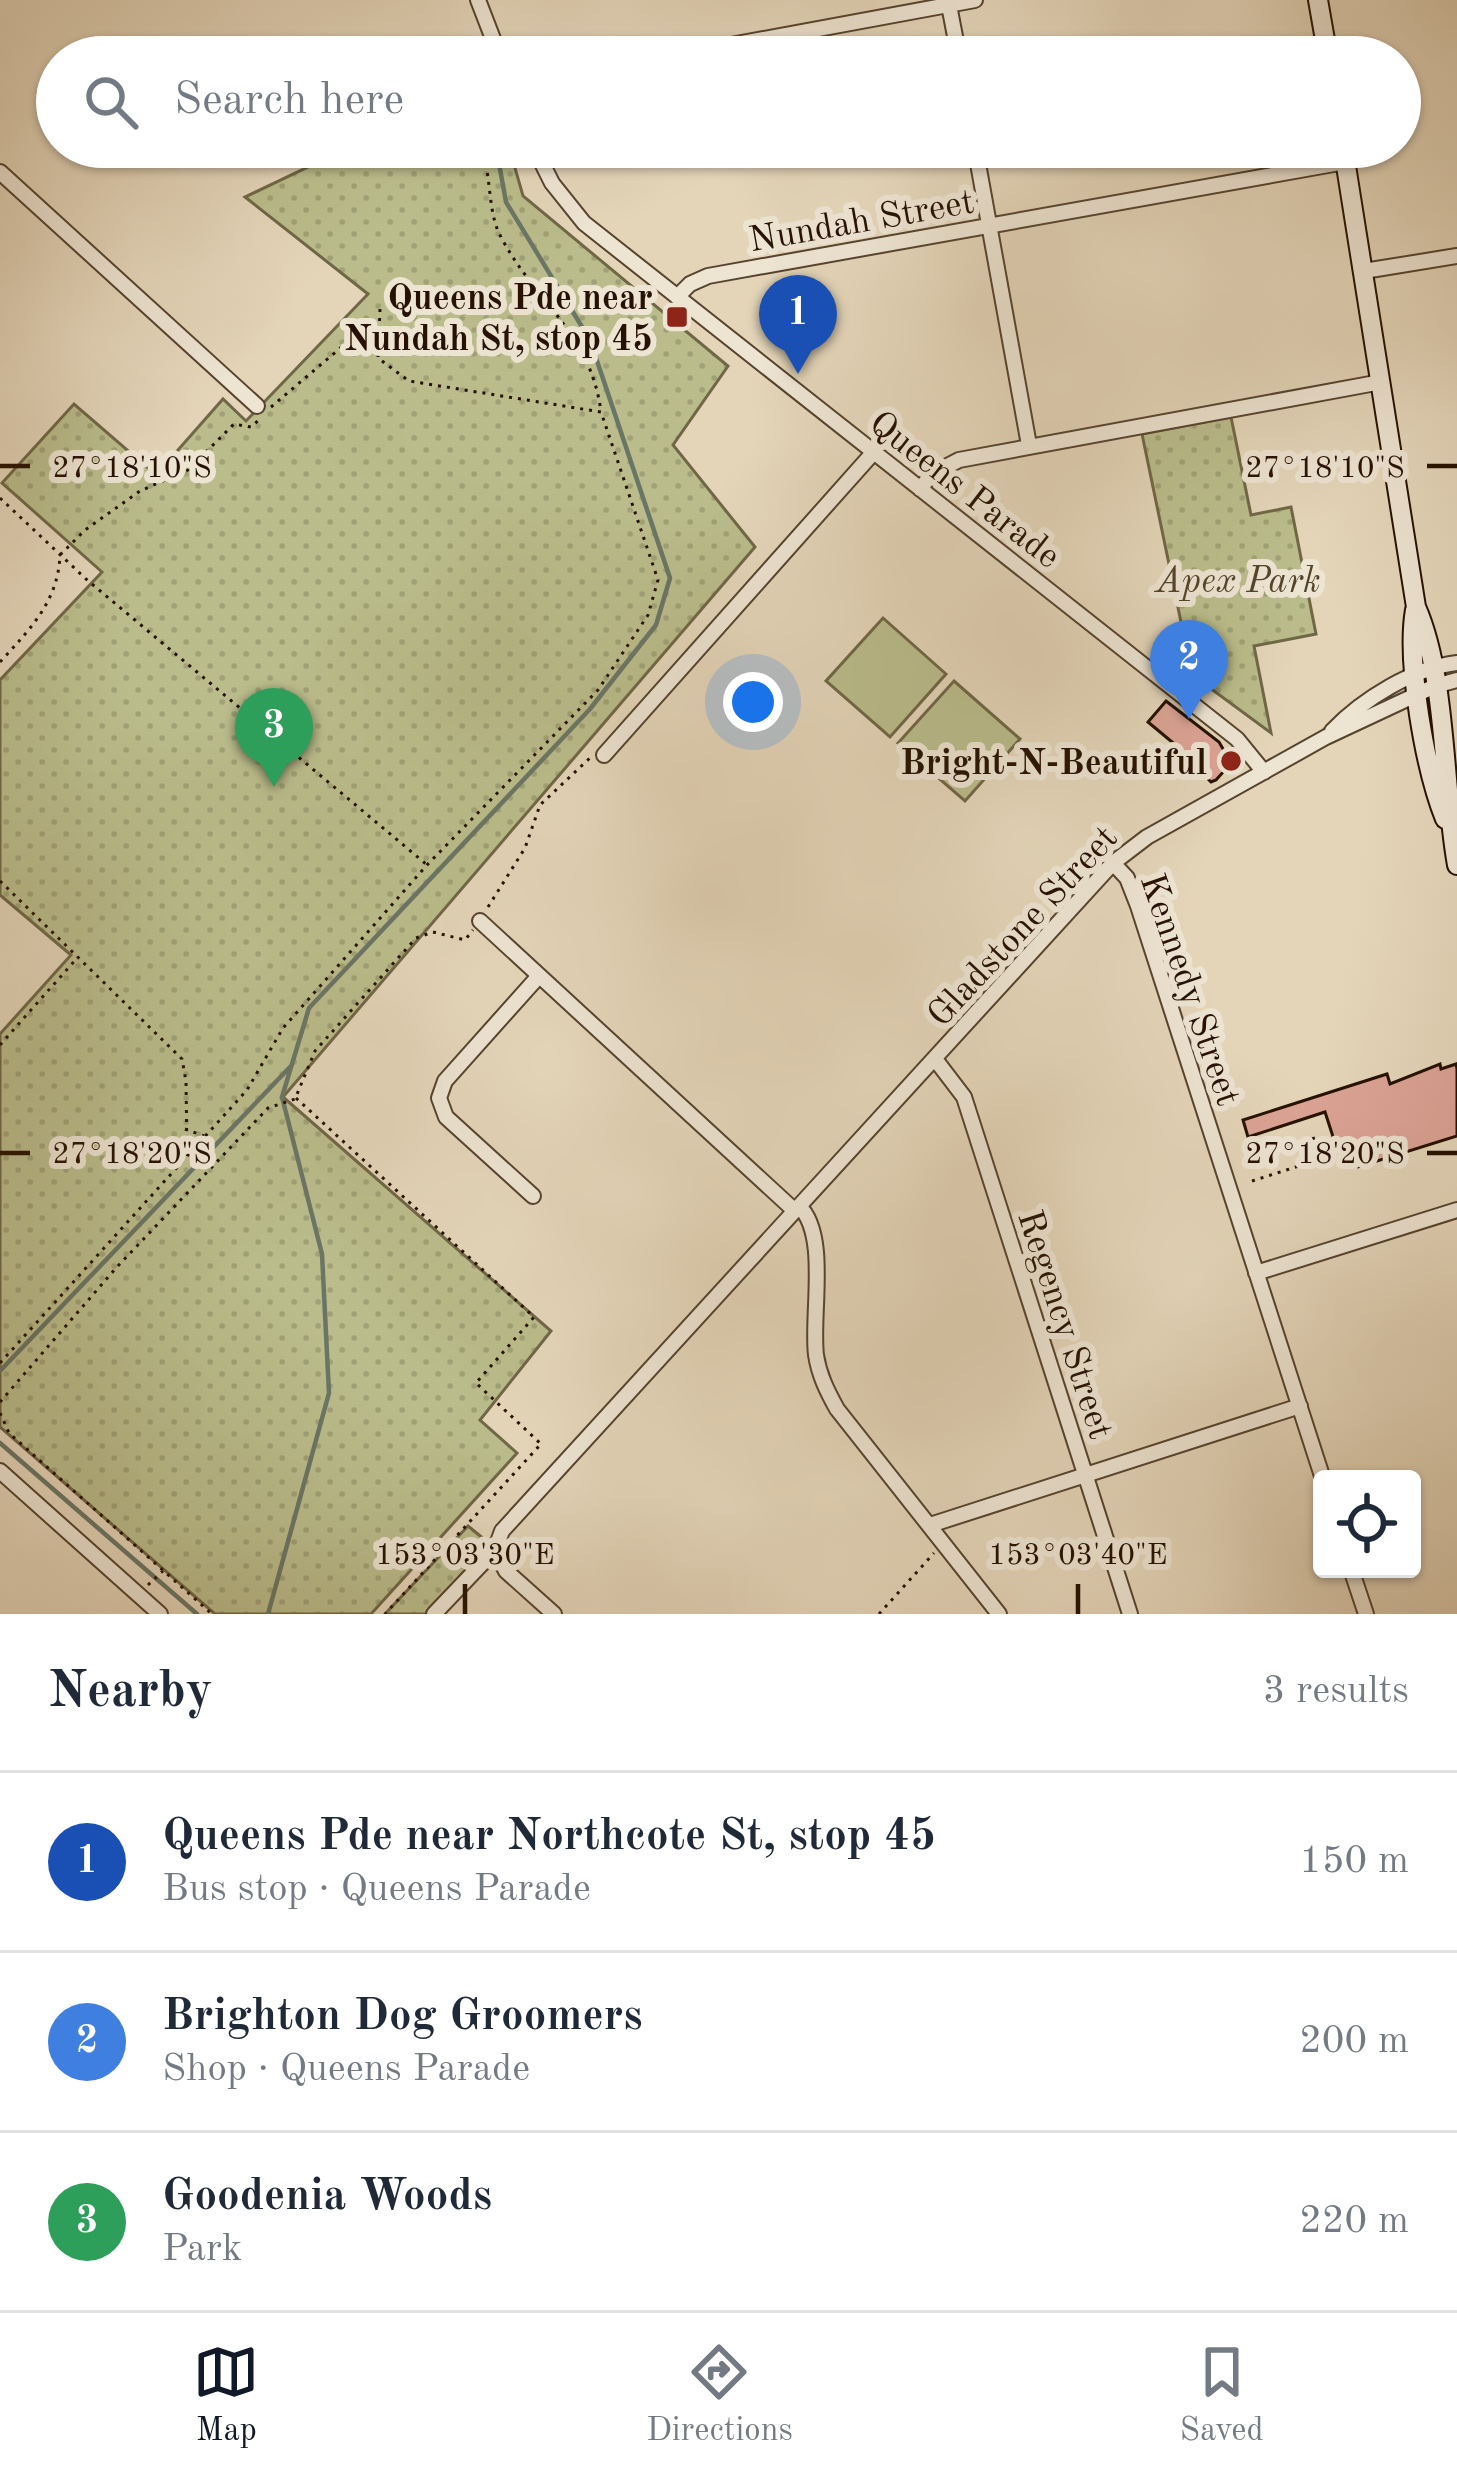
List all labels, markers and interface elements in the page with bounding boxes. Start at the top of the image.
search box [36,36,1421,168]
icon: search [78,69,144,135]
text: Search here [174,79,404,124]
street label: Nundah Street [746,185,977,260]
pin: 1 [759,275,837,374]
place label: Queens Pde near Nundah St, stop 45 [344,282,653,359]
marker: Queens Pde near Nundah St, stop 45 [664,304,690,330]
street label: Queens Parade [861,406,1066,577]
text: 27°18'10"S [52,454,212,484]
text: 27°18'10"S [1245,454,1405,484]
park label: Apex Park [1153,565,1321,601]
pin: 2 [1150,620,1228,719]
your location [723,672,783,732]
pin: 3 [235,688,313,787]
place label: Bright-N-Beautiful [900,747,1207,783]
marker: Bright-N-Beautiful [1218,748,1244,774]
street label: Gladstone Street [922,820,1126,1035]
street label: Kennedy Street [1132,870,1245,1111]
text: 27°18'20"S [52,1140,212,1170]
text: 27°18'20"S [1245,1140,1405,1170]
street label: Regency Street [1009,1206,1117,1444]
map controls [1313,1470,1421,1578]
button: locate [1313,1470,1421,1578]
text: 153°03'30"E [376,1541,554,1571]
text: 153°03'40"E [989,1541,1167,1571]
text: Nearby [48,1667,213,1718]
text: 3 results [1263,1672,1409,1711]
text: Queens Pde near Northcote St, stop 45 [162,1815,936,1860]
text: 1 [76,1842,98,1881]
text: 150 m [1299,1842,1409,1881]
text: Bus stop · Queens Parade [162,1870,591,1909]
text: Brighton Dog Groomers [162,1995,643,2040]
text: 2 [76,2022,98,2061]
text: 200 m [1299,2022,1409,2061]
text: Shop · Queens Parade [162,2050,530,2089]
text: Goodenia Woods [162,2175,492,2220]
text: 3 [76,2202,98,2241]
text: 220 m [1299,2202,1409,2241]
text: Park [162,2230,242,2269]
tab: Map [193,2339,259,2452]
tab: Directions [646,2339,793,2452]
tab: Saved [1180,2339,1264,2452]

